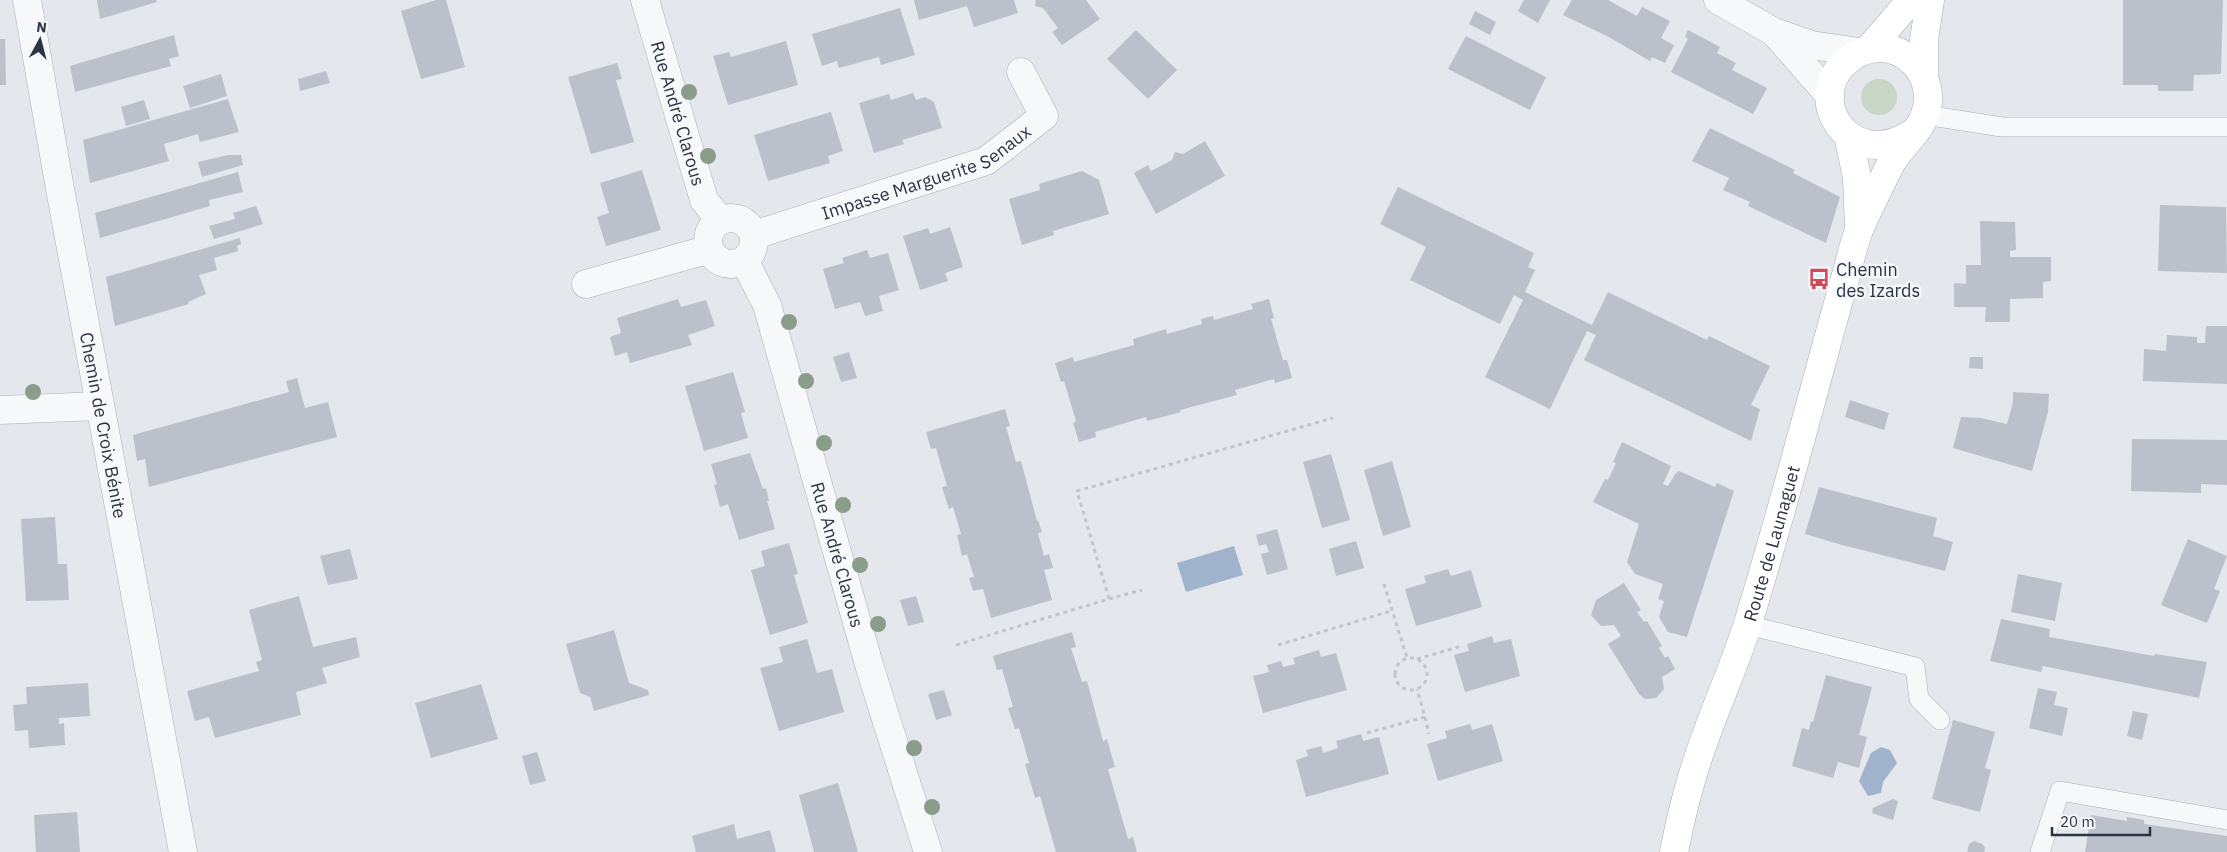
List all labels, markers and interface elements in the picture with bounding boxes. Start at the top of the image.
north arrow [15,15,65,65]
text: N [35,18,48,37]
street label: Rue André Clarous [646,38,711,188]
street label: Impasse Marguerite Senaux [818,119,1035,224]
place label: Chemin des Izards [1836,258,1920,302]
bus stop icon: Chemin des Izards [1806,266,1832,292]
street label: Chemin de Croix Bénite [75,330,132,520]
street label: Route de Launaguet [1738,463,1805,624]
street label: Rue André Clarous [806,479,869,630]
scale bar [2052,804,2150,836]
text: 20 m [2060,812,2095,831]

